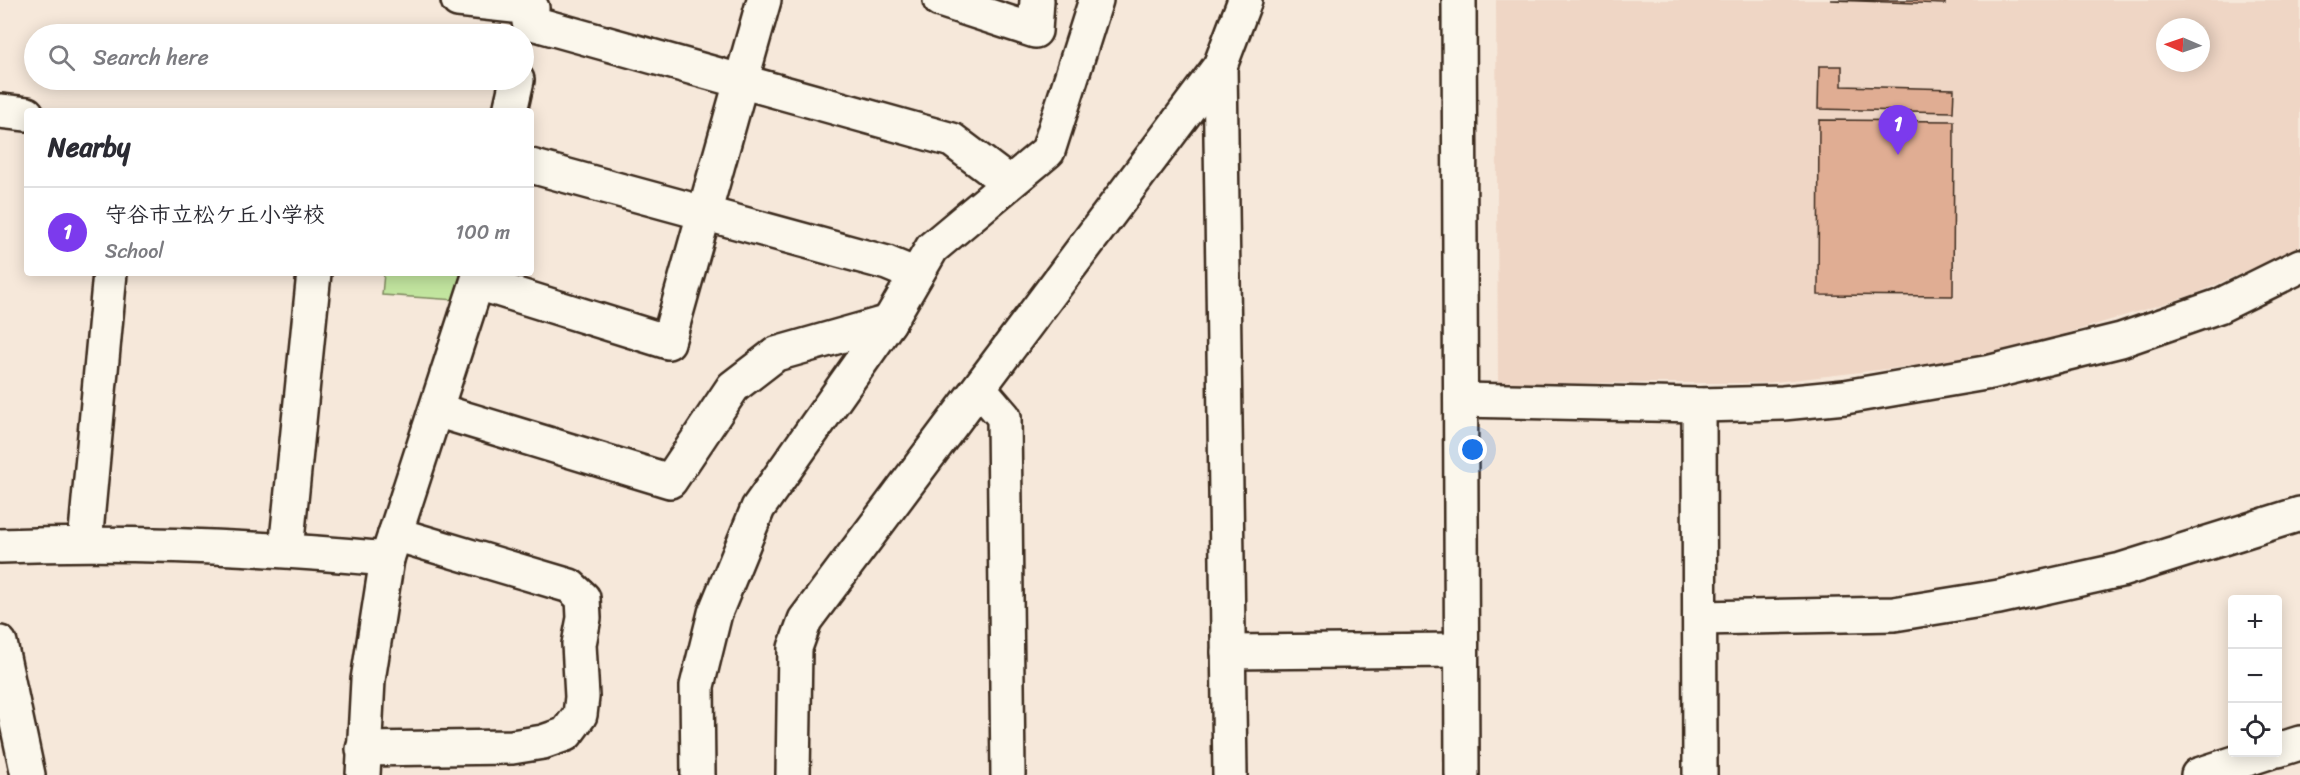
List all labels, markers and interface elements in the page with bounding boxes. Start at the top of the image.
north arrow [2156,18,2210,72]
search box [24,24,534,90]
text: Search here [93,38,209,77]
icon: search [45,41,78,74]
pin: 1 [1878,106,1918,155]
text: Nearby [48,124,130,170]
text: 守谷市立松ケ丘小学校 [105,195,325,234]
text: 1 [63,215,72,250]
text: 100 m [456,215,510,250]
text: School [105,234,164,269]
your location [1458,435,1487,464]
map controls [2228,595,2282,757]
button: + [2228,595,2282,649]
button: − [2228,649,2282,703]
button: locate [2228,703,2282,757]

